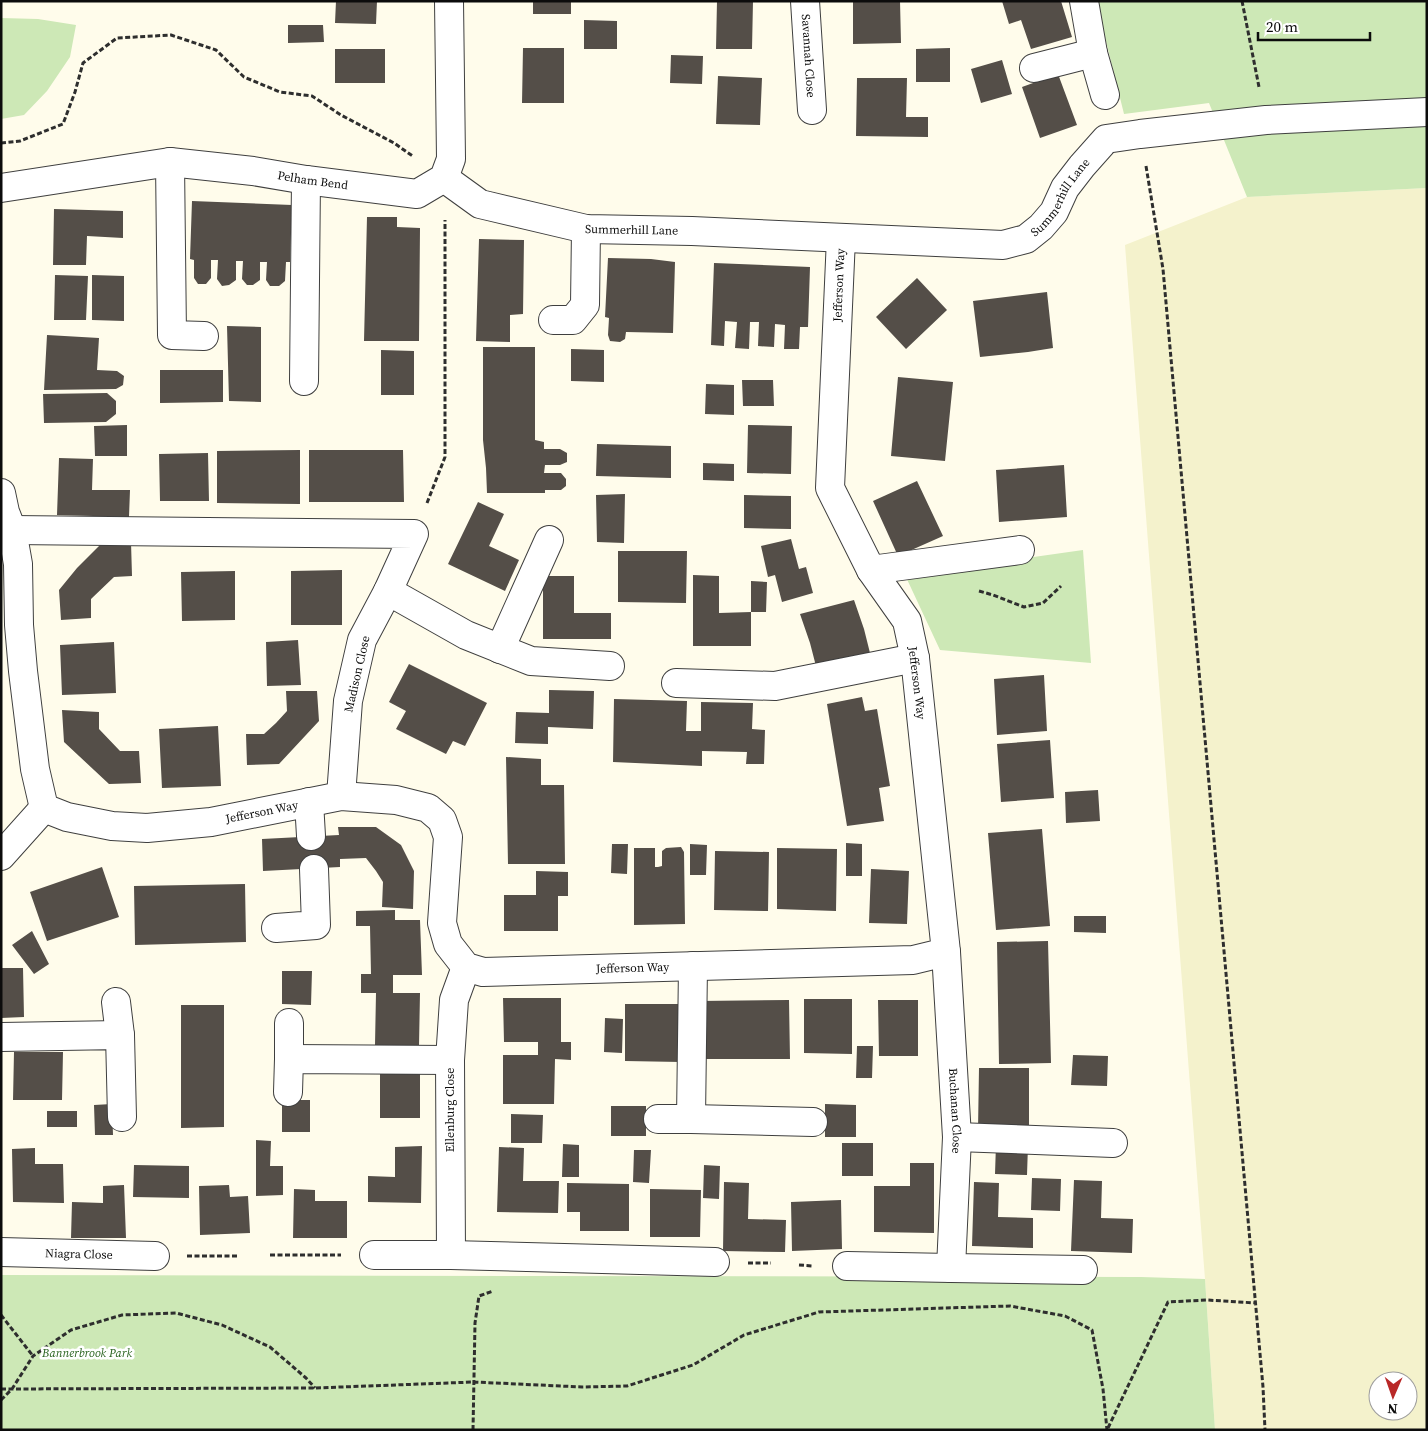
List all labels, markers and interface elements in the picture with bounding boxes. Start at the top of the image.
scale bar [1258,10,1370,42]
street label: Savannah Close [798,14,819,98]
text: 20 m [1266,16,1298,37]
street label: Summerhill Lane [1027,155,1093,240]
street label: Pelham Bend [276,167,349,193]
street label: Summerhill Lane [585,221,678,239]
street label: Jefferson Way [829,247,849,323]
street label: Madison Close [340,634,374,714]
street label: Jefferson Way [904,645,930,721]
street label: Jefferson Way [223,797,300,827]
street label: Jefferson Way [595,959,670,977]
street label: Buchanan Close [945,1067,965,1154]
street label: Ellenburg Close [442,1068,458,1152]
street label: Niagra Close [45,1245,113,1263]
park label: Bannerbrook Park [41,1345,132,1361]
north arrow [1368,1371,1418,1421]
text: N [1387,1399,1398,1419]

